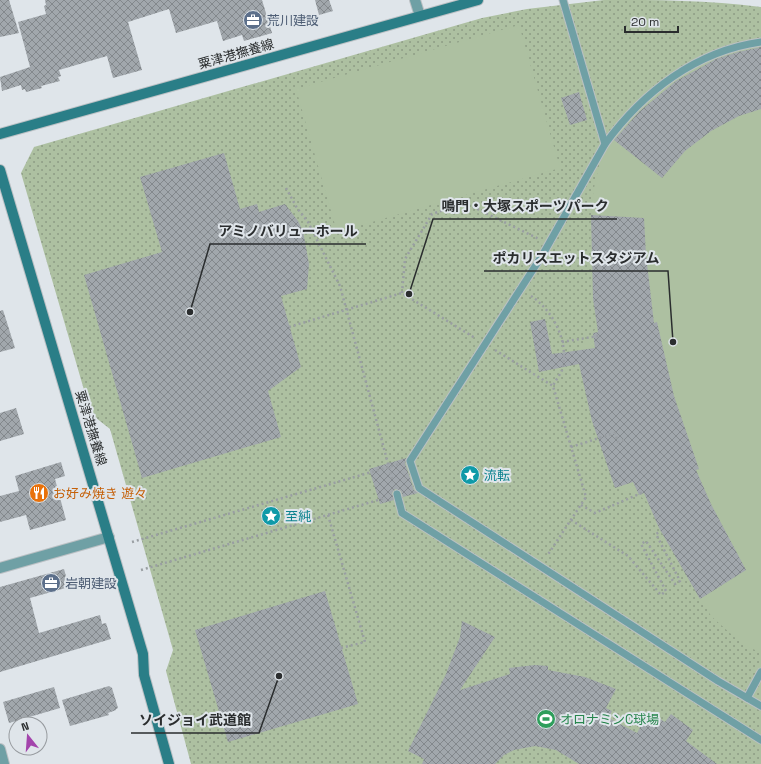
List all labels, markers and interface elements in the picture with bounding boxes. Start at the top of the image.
scale bar [625,8,678,34]
office icon: 荒川建設 [242,9,264,31]
place label: 荒川建設 [267,12,319,29]
text: 20 m [631,14,659,30]
street label: 粟津港撫養線 [196,35,276,73]
callout: 鳴門・大塚スポーツパーク [433,193,617,219]
text: 鳴門・大塚スポーツパーク [441,197,609,215]
callout: アミノバリューホール [210,218,366,244]
text: アミノバリューホール [218,222,358,240]
callout: ポカリスエットスタジアム [484,245,668,271]
text: ポカリスエットスタジアム [492,249,660,267]
street label: 粟津港撫養線 [71,388,111,468]
place icon: 流転 [459,464,481,486]
place label: 流転 [484,467,510,484]
restaurant icon: お好み焼き 遊々 [28,482,50,504]
place label: お好み焼き 遊々 [53,485,147,502]
place icon: 至純 [260,505,282,527]
place label: 至純 [285,508,311,525]
office icon: 岩朝建設 [40,572,62,594]
place label: 岩朝建設 [65,575,117,592]
callout: ソイジョイ武道館 [131,707,259,733]
sports icon: オロナミンC球場 [535,708,557,730]
text: ソイジョイ武道館 [139,711,251,729]
place label: オロナミンC球場 [560,711,659,728]
north arrow [8,716,48,756]
text: N [20,719,31,734]

